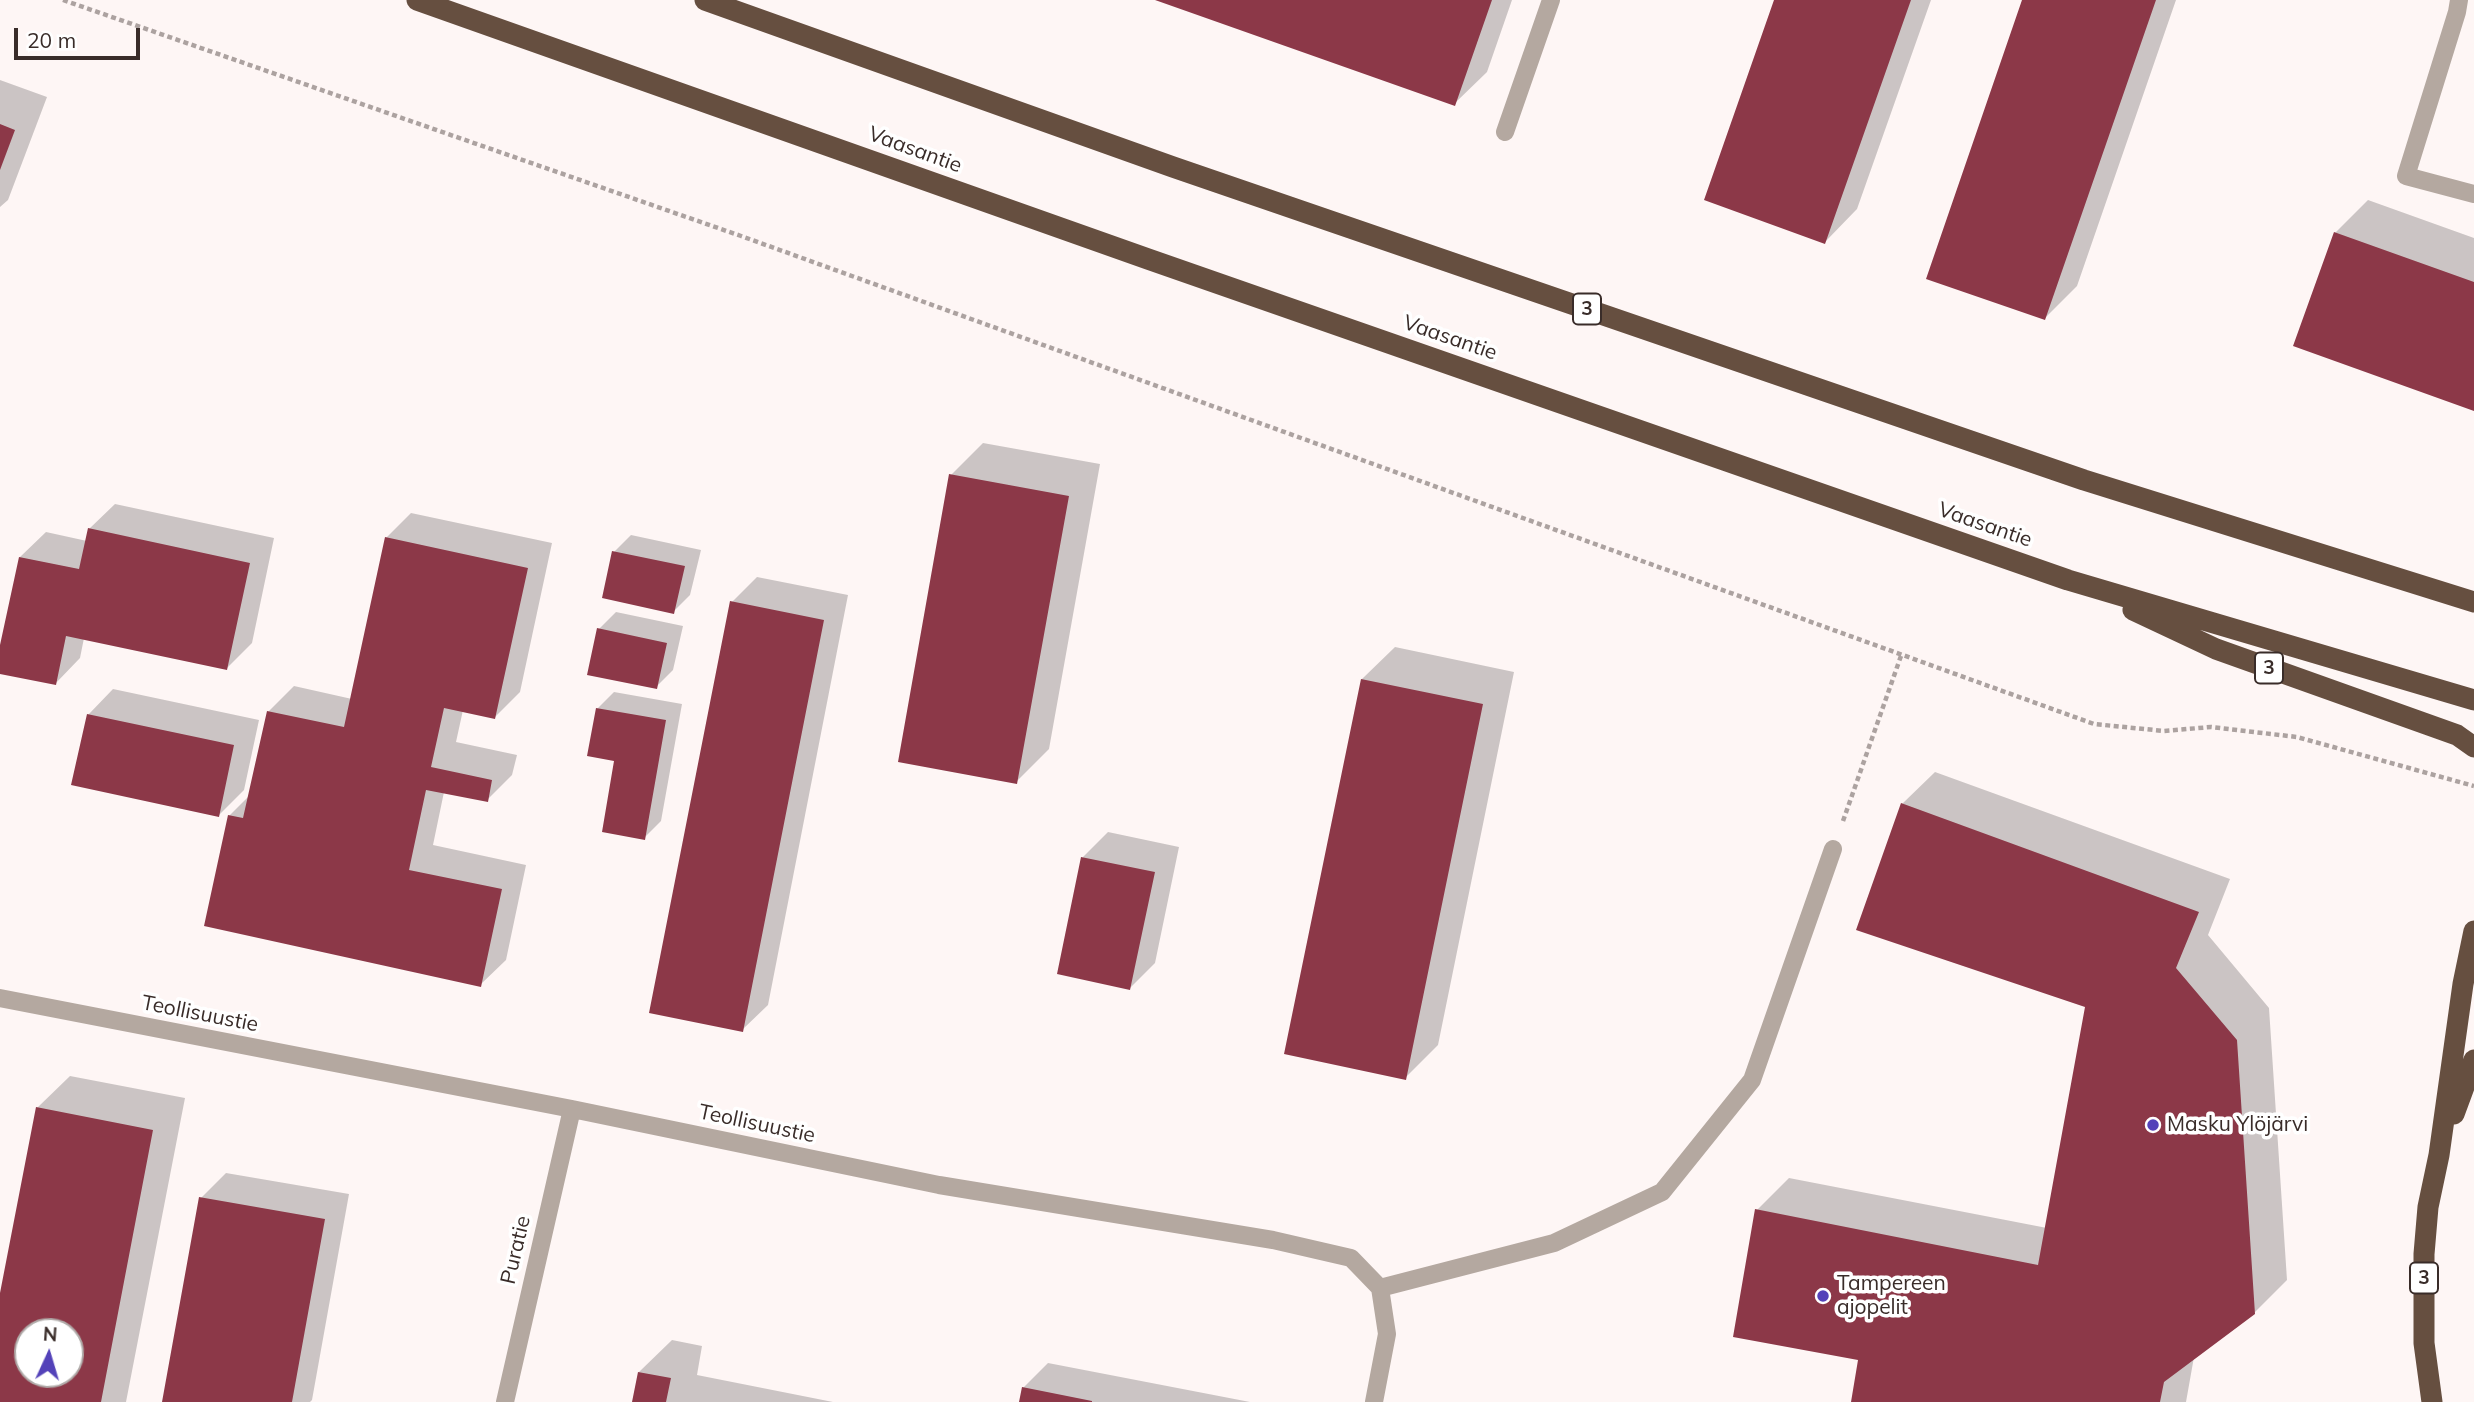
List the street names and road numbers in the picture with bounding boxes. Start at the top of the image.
street label: Vaasantie [865,121,965,179]
road number: 3 [1573,294,1601,324]
street label: Vaasantie [1400,310,1500,366]
street label: Vaasantie [1935,497,2035,553]
road number: 3 [2255,652,2283,684]
street label: Teollisuustie [140,990,260,1038]
street label: Teollisuustie [697,1099,817,1149]
street label: Puratie [496,1213,536,1287]
road number: 3 [2410,1262,2438,1294]

